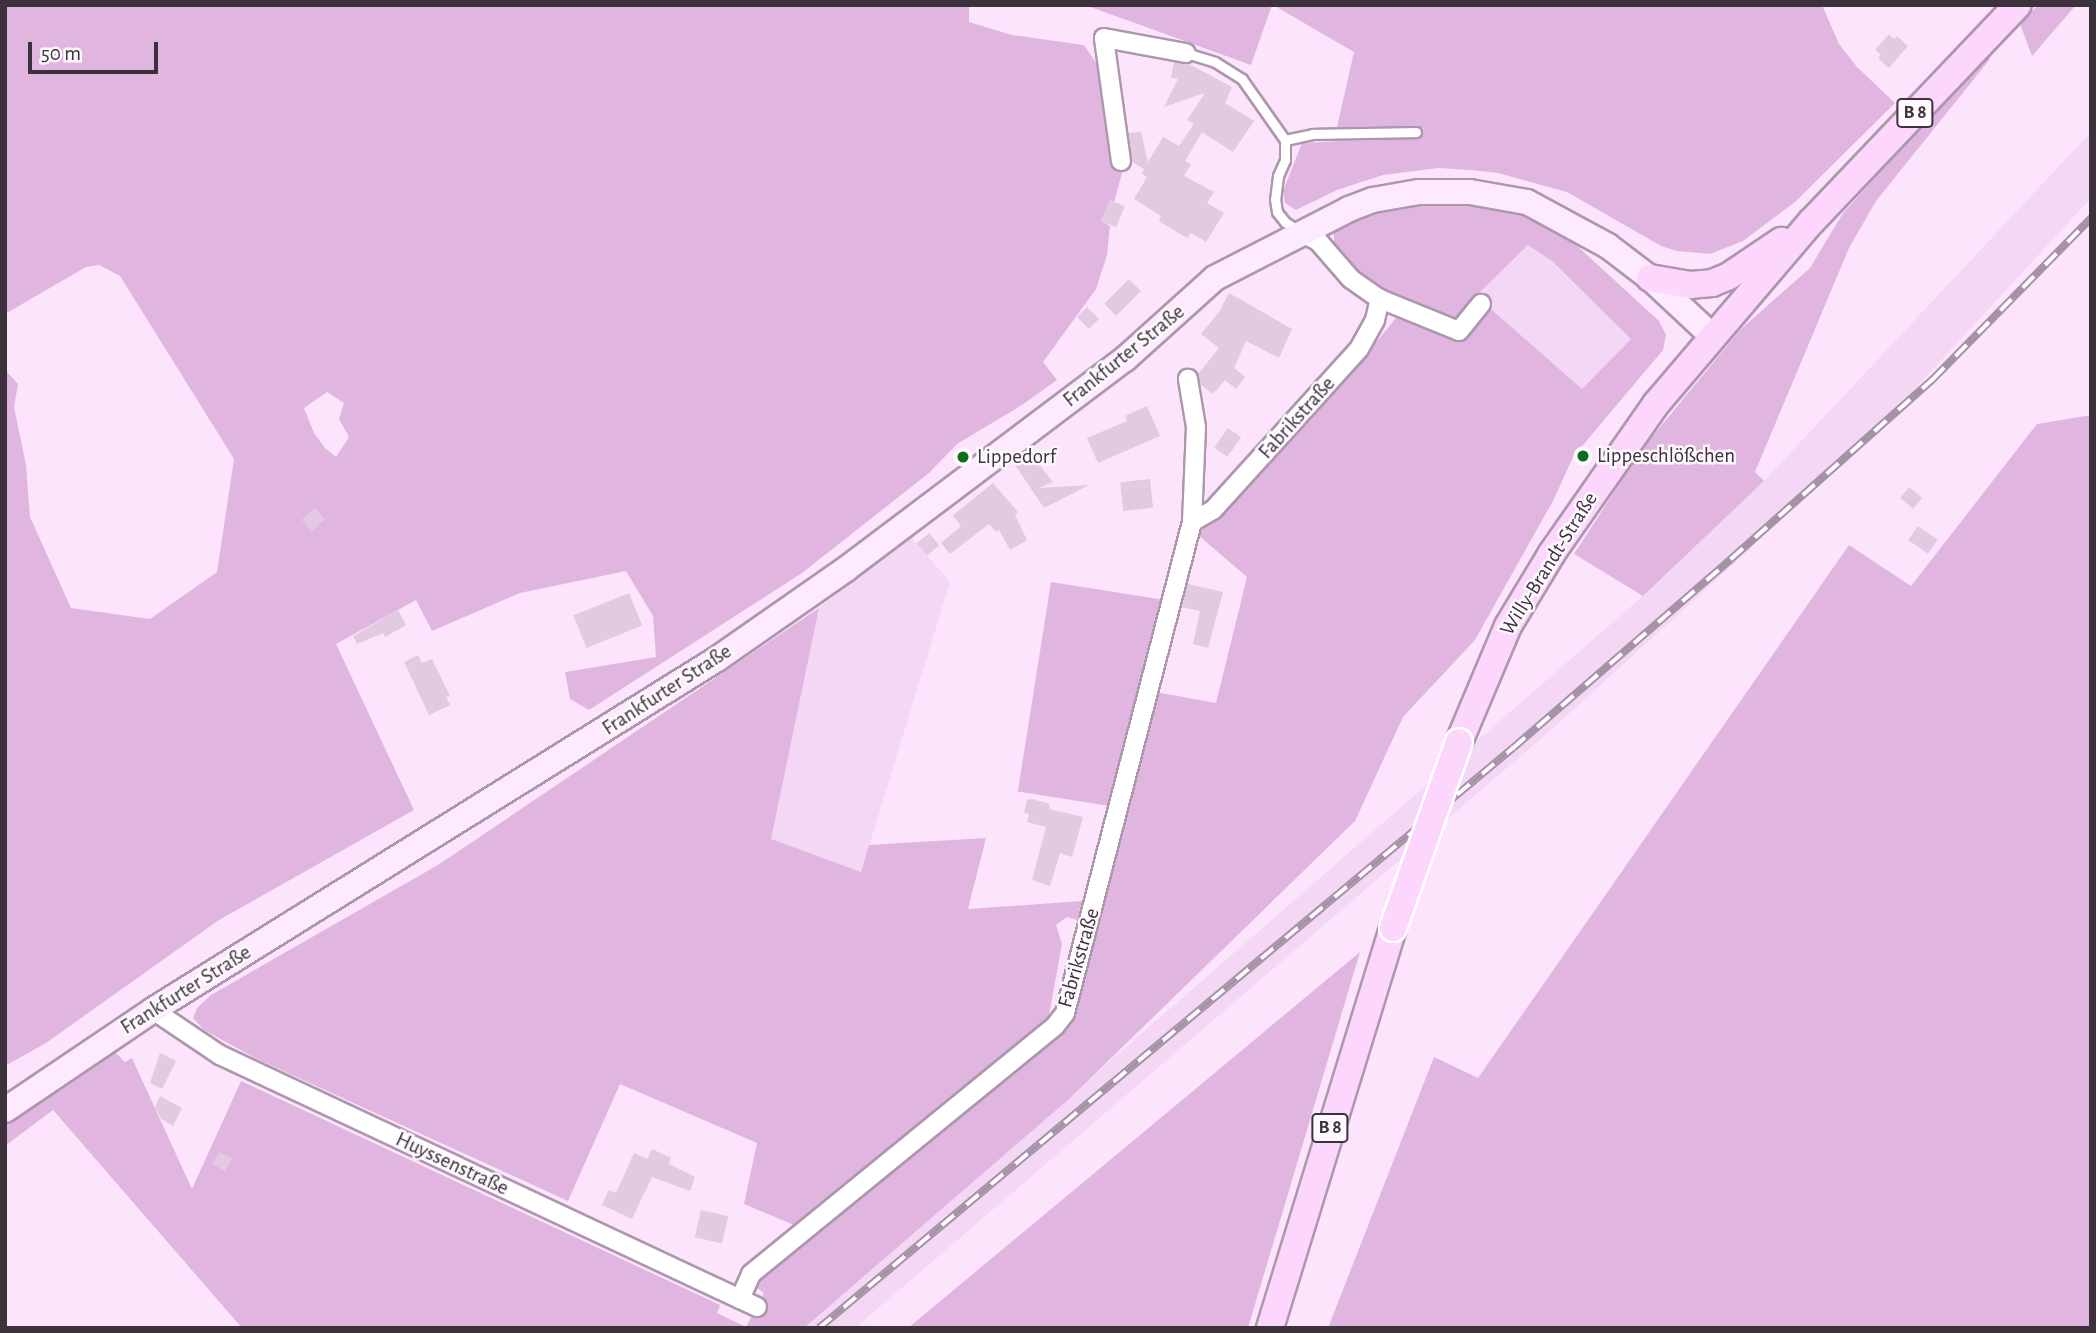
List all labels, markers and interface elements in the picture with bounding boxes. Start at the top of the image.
scale bar [32,28,161,72]
text: 50 m [41,43,81,64]
road number: B 8 [1896,97,1934,128]
street label: Frankfurter Straße [1058,299,1190,413]
street label: Fabrikstraße [1253,372,1341,464]
place label: Lippeschlößchen [1597,443,1735,469]
place label: Lippedorf [977,444,1056,470]
marker: Lippeschlößchen [1575,448,1591,464]
marker: Lippedorf [955,449,971,465]
street label: Willy-Brandt-Straße [1495,488,1603,640]
street label: Frankfurter Straße [598,639,736,741]
street label: Fabrikstraße [1053,905,1105,1011]
street label: Frankfurter Straße [116,940,256,1040]
road number: B 8 [1311,1112,1349,1144]
street label: Huyssenstraße [392,1127,512,1201]

